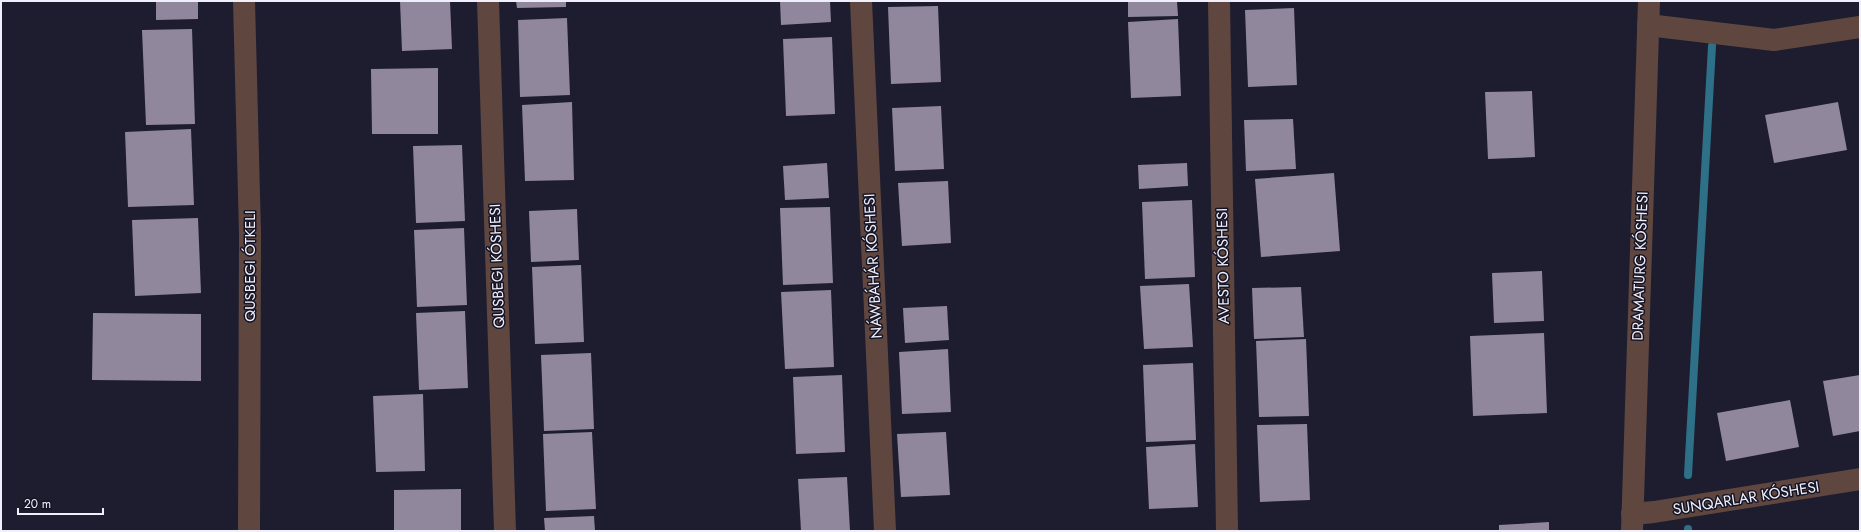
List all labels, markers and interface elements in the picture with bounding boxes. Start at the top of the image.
street label: DRAMATURG KÓSHESI [1626,191,1654,341]
street label: NÁWBÁHÁR KÓSHESI [858,193,888,339]
street label: QUSBEGI KÓSHESI [484,203,510,329]
street label: AVESTO KÓSHESI [1211,208,1235,324]
street label: QUSBEGI ÓTKELI [239,210,261,322]
street label: SUNQARLAR KÓSHESI [1671,476,1821,520]
scale bar [18,490,103,516]
text: 20 m [24,495,51,513]

